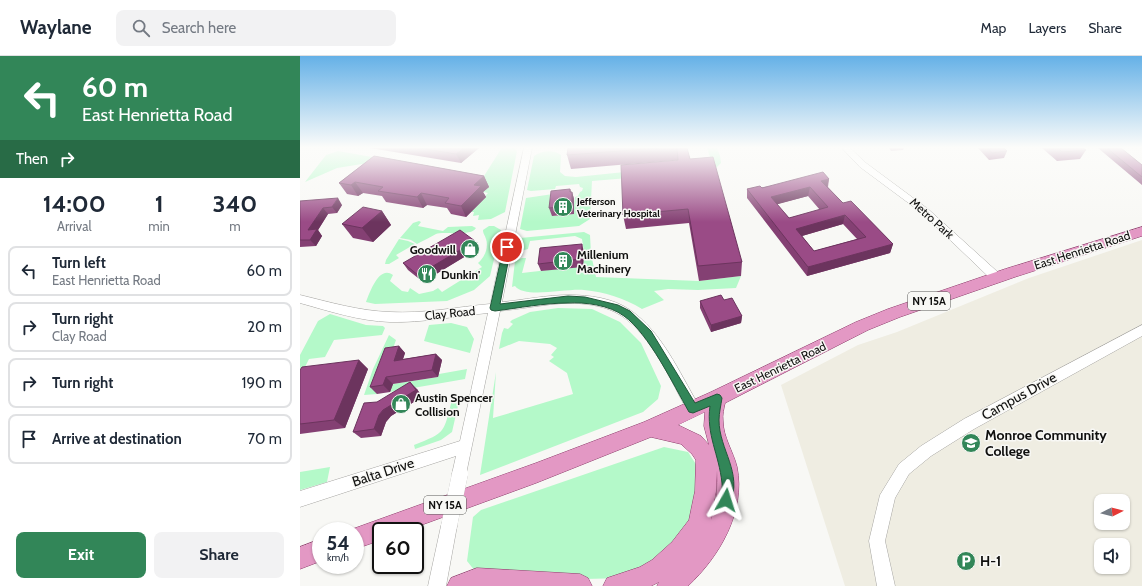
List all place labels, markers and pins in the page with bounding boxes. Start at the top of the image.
place label: Jefferson Veterinary Hospital [576,195,660,220]
building icon: Jefferson Veterinary Hospital [552,196,574,218]
pin [490,230,524,264]
shop icon: Goodwill [459,238,481,260]
place label: Goodwill [410,242,456,257]
place label: Millenium Machinery [577,247,632,276]
building icon: Millenium Machinery [552,250,574,272]
restaurant icon: Dunkin' [416,263,438,285]
place label: Dunkin' [441,267,480,282]
place label: Austin Spencer Collision [415,390,492,419]
shop icon: Austin Spencer Collision [390,393,412,415]
place label: Monroe Community College [985,426,1107,460]
school or university icon: Monroe Community College [960,432,982,454]
parking icon: H-1 [955,550,977,572]
place label: H-1 [980,552,1001,570]

